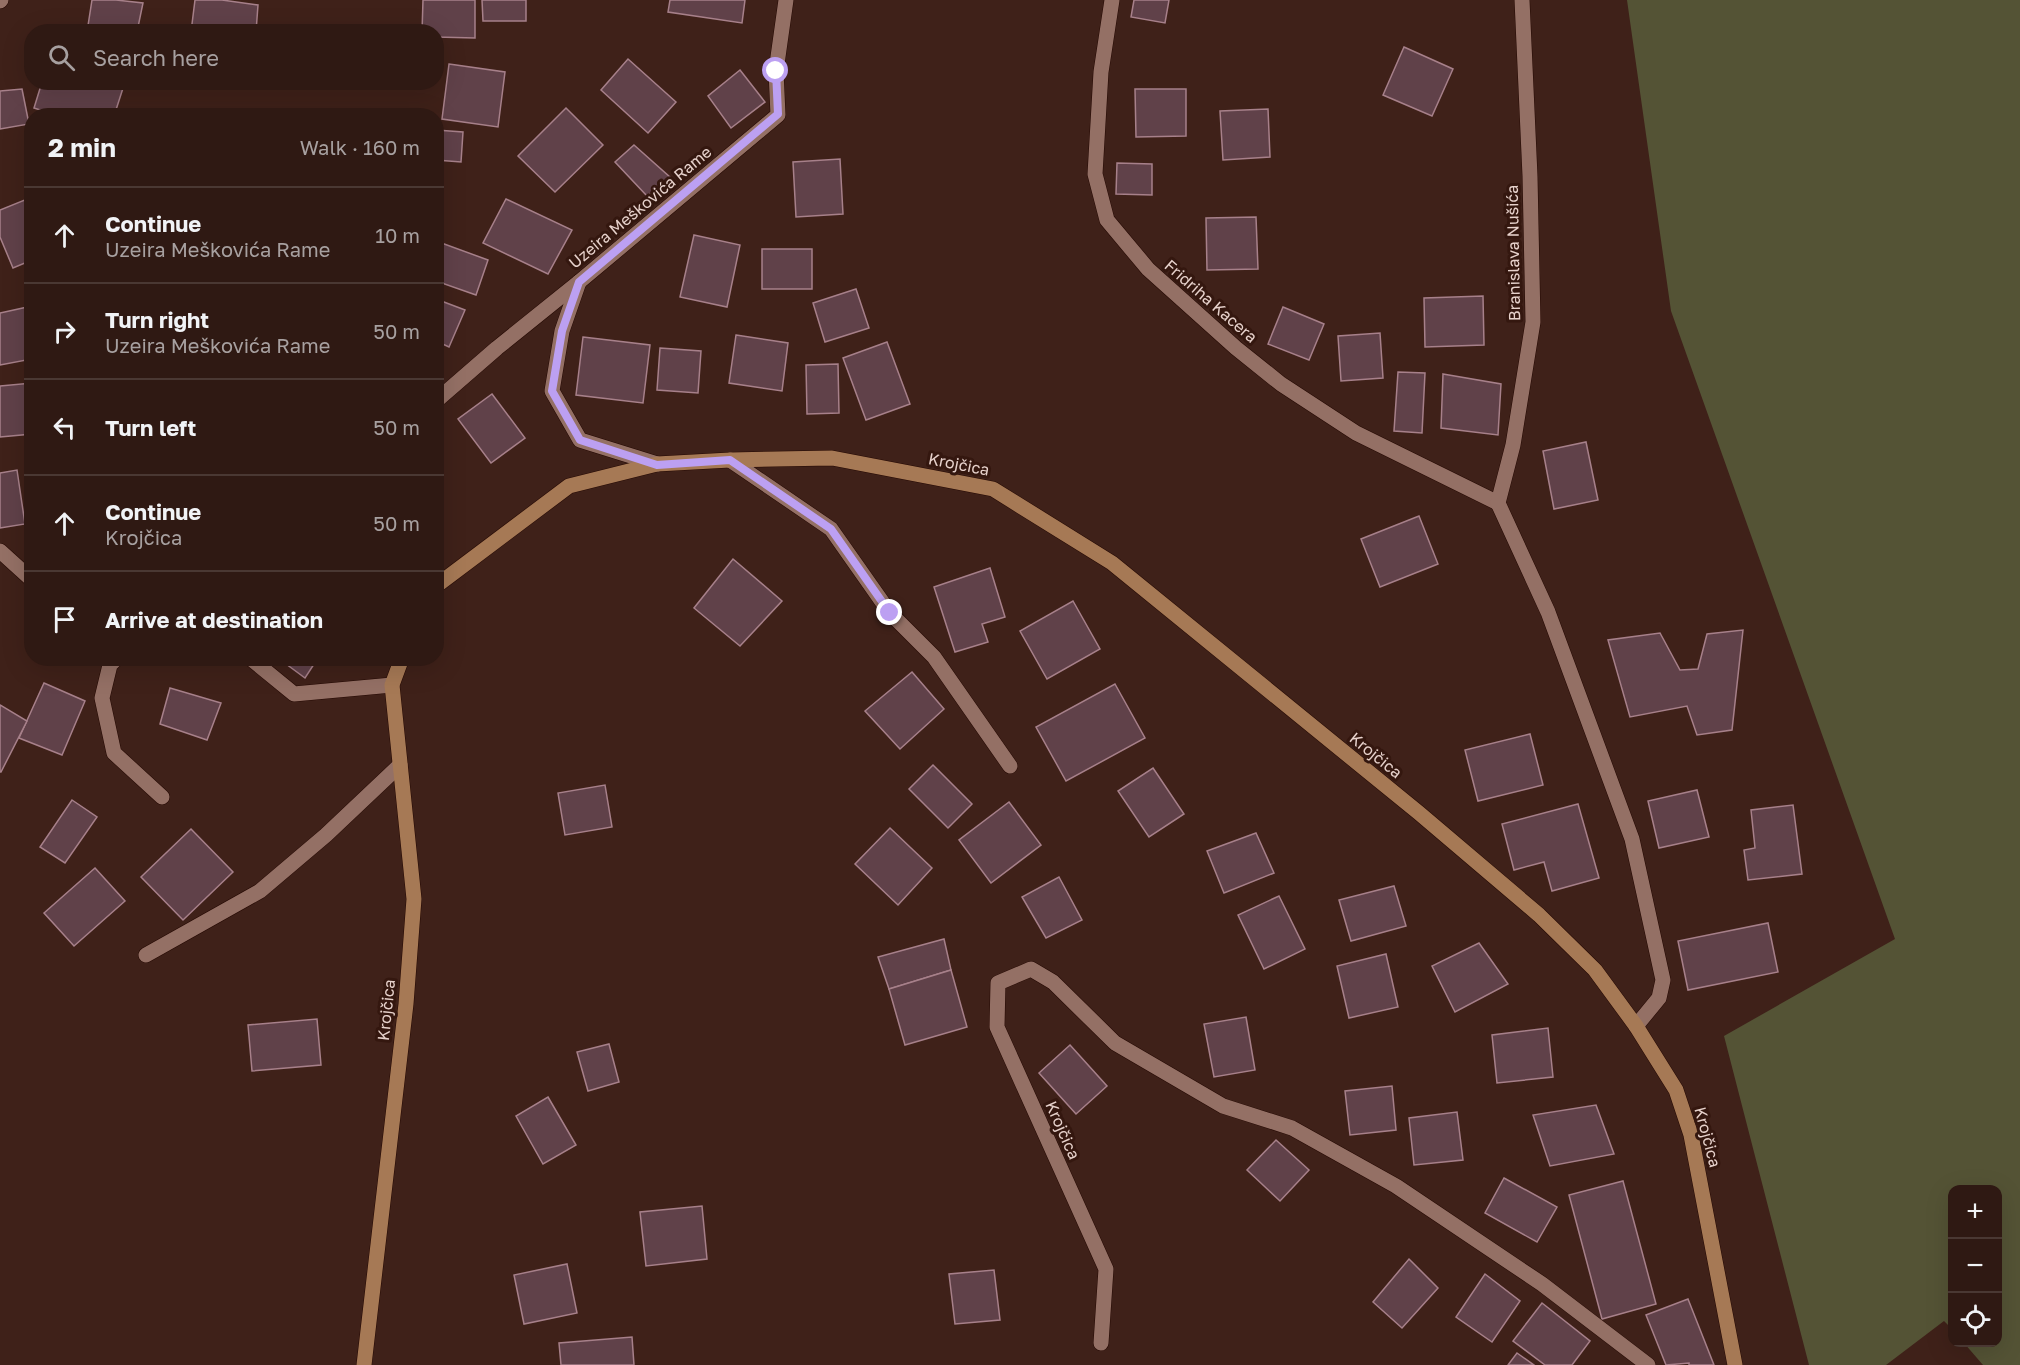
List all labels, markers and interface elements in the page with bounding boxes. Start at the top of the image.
search box [24,24,444,90]
icon: search [45,41,78,74]
text: Search here [93,44,219,71]
route start [762,57,788,83]
text: 2 min [48,132,116,163]
text: Walk · 160 m [300,135,420,159]
street label: Uzeira Meškovića Rame [565,141,715,273]
street label: Branislava Nušića [1502,185,1524,321]
text: Continue [105,210,201,237]
icon: ahead [48,219,81,252]
text: 10 m [375,223,420,247]
text: Uzeira Meškovića Rame [105,237,330,261]
street label: Fridriha Kacera [1161,255,1261,347]
text: Turn right [105,306,209,333]
icon: right [48,315,81,348]
text: 50 m [373,319,420,343]
text: Uzeira Meškovića Rame [105,333,330,357]
icon: left [48,411,81,444]
text: Turn left [105,414,196,441]
text: 50 m [373,415,420,439]
street label: Krojčica [927,448,991,480]
text: Continue [105,498,201,525]
icon: ahead [48,507,81,540]
text: 50 m [373,511,420,535]
text: Krojčica [105,525,182,549]
route end [876,599,902,625]
icon: arrive [48,603,81,636]
text: Arrive at destination [105,606,323,633]
street label: Krojčica [1346,728,1406,782]
street label: Krojčica [373,978,399,1042]
street label: Krojčica [1041,1098,1085,1162]
street label: Krojčica [1690,1105,1726,1169]
map controls [1948,1185,2002,1347]
button: + [1948,1185,2002,1239]
button: − [1948,1239,2002,1293]
button: locate [1948,1293,2002,1347]

